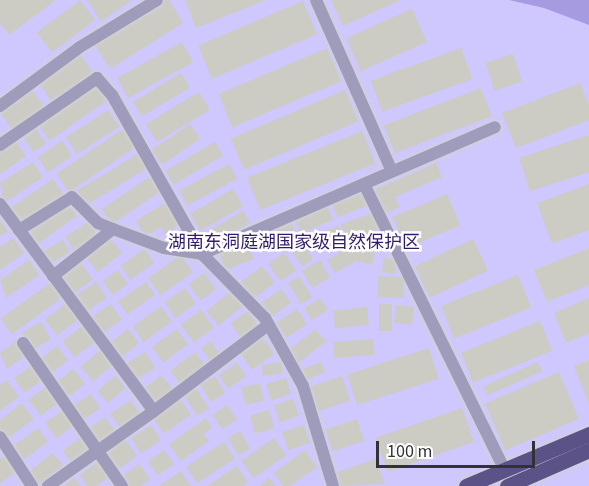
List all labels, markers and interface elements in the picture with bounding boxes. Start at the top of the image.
park label: 湖南东洞庭湖国家级自然保护区 [168,232,420,254]
scale bar [379,429,538,467]
text: 100 m [387,439,432,464]

